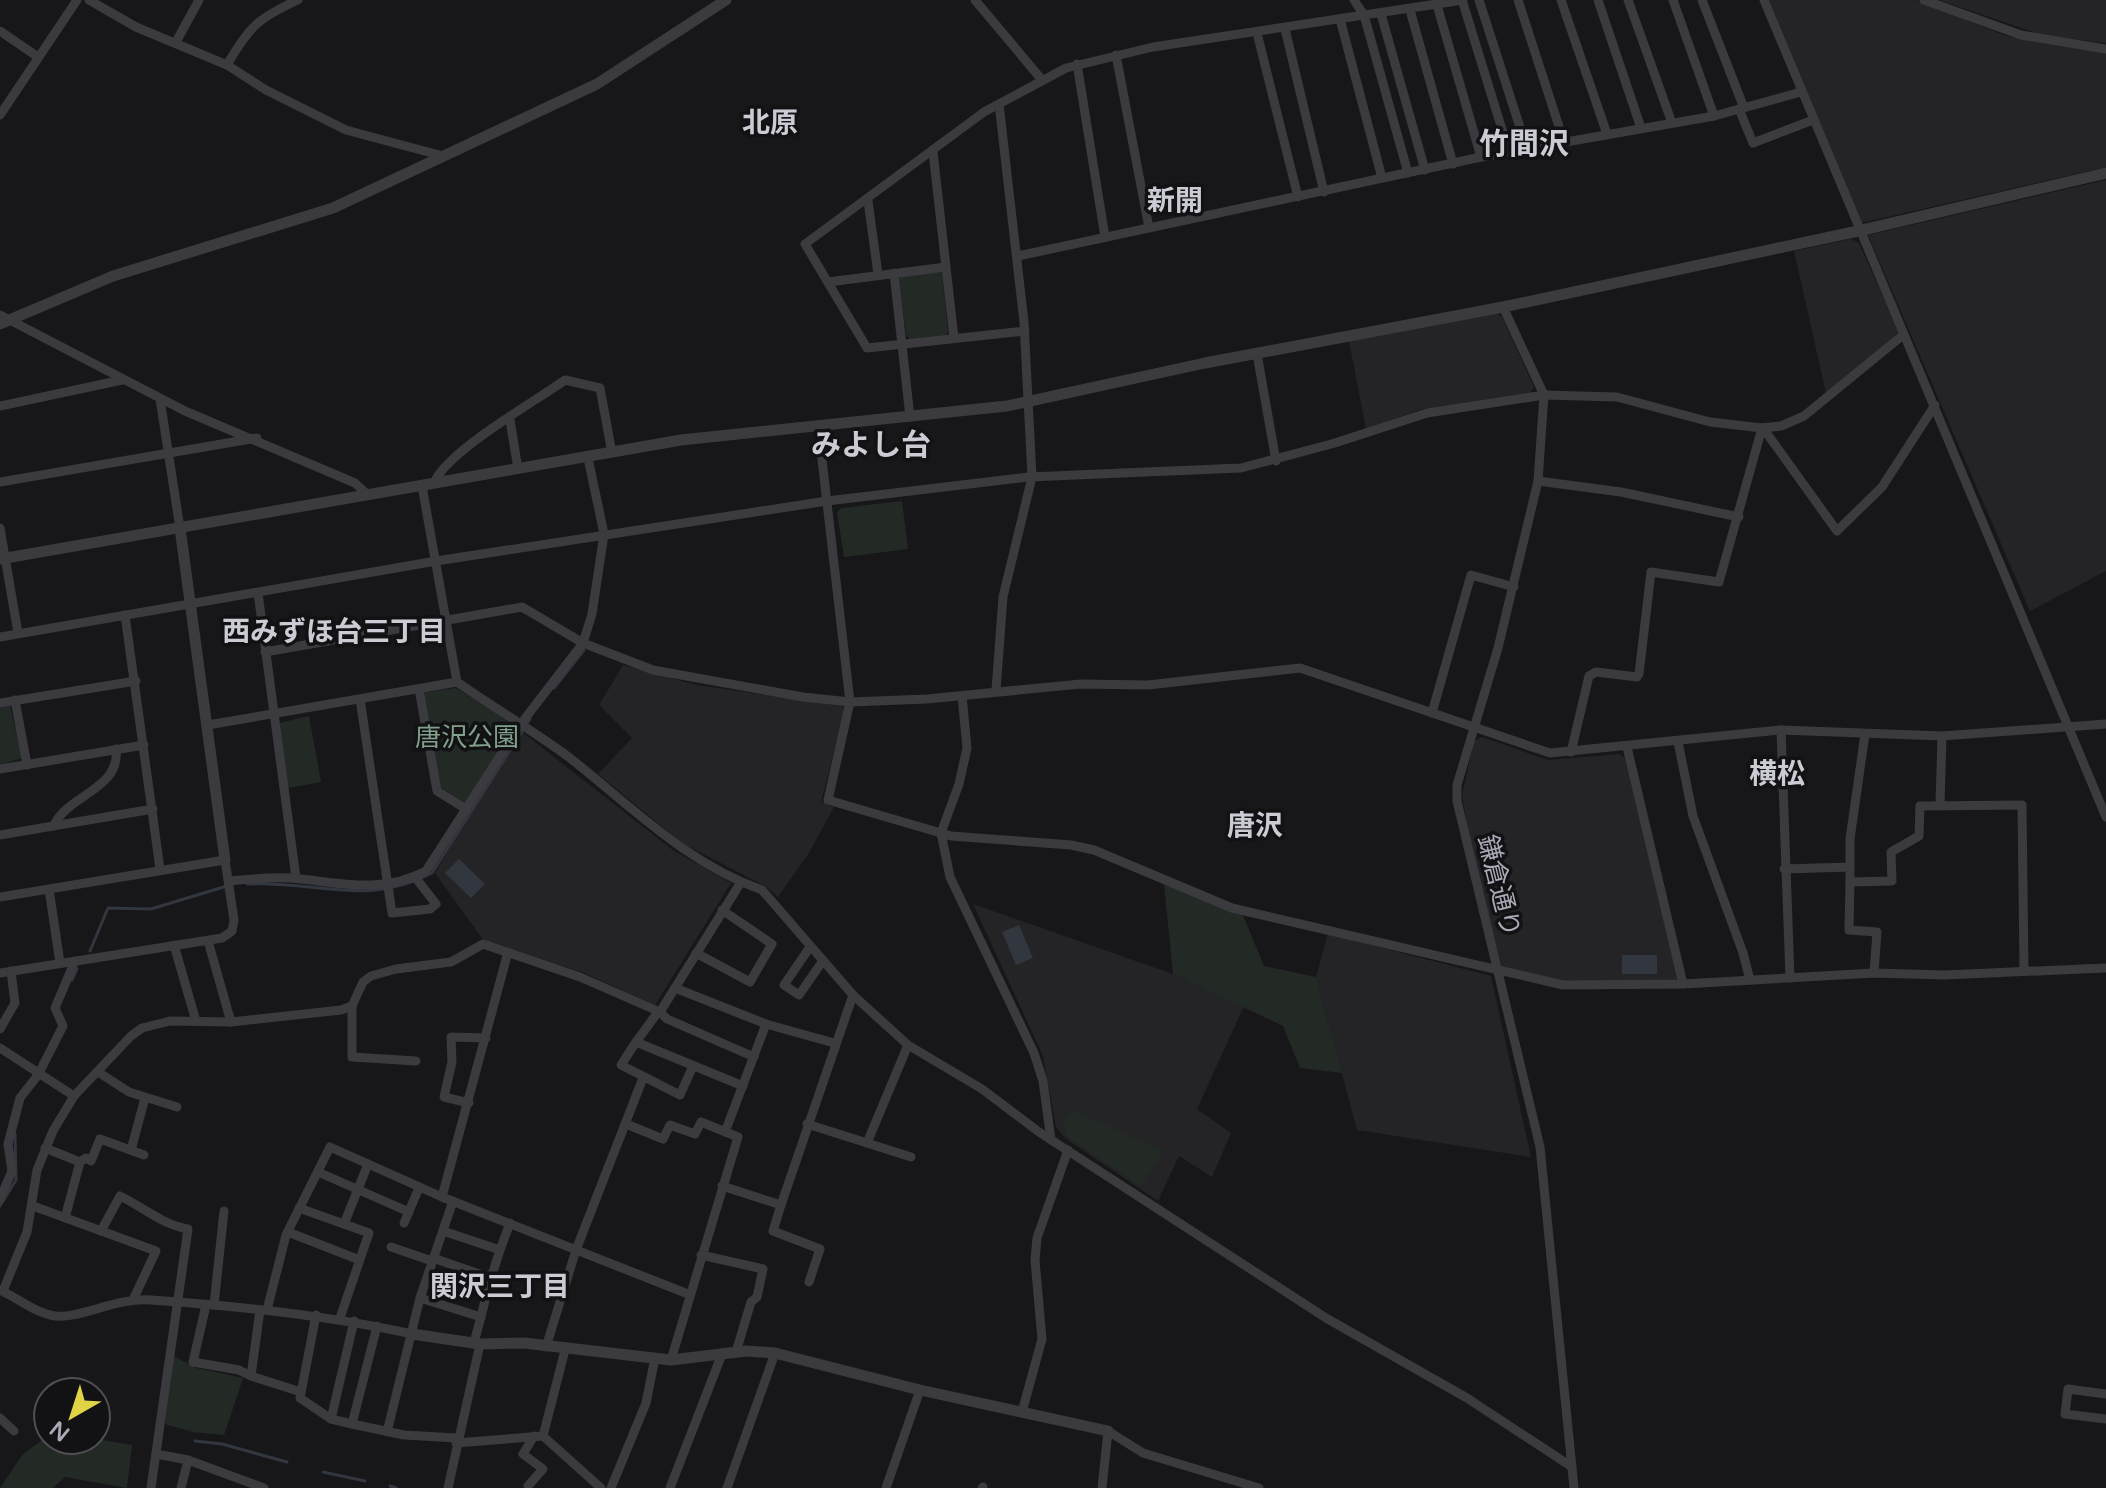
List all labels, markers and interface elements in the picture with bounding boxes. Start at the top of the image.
district label: 北原 [742,106,798,140]
district label: 竹間沢 [1479,126,1569,163]
district label: 新開 [1147,184,1203,218]
district label: みよし台 [811,427,931,464]
district label: 西みずほ台三丁目 [222,615,446,649]
park label: 唐沢公園 [415,722,519,753]
district label: 横松 [1749,757,1805,791]
district label: 唐沢 [1227,809,1283,843]
street label: 鎌倉通り [1471,832,1527,940]
district label: 関沢三丁目 [430,1270,570,1304]
north arrow [32,1376,112,1456]
text: N [45,1415,75,1446]

